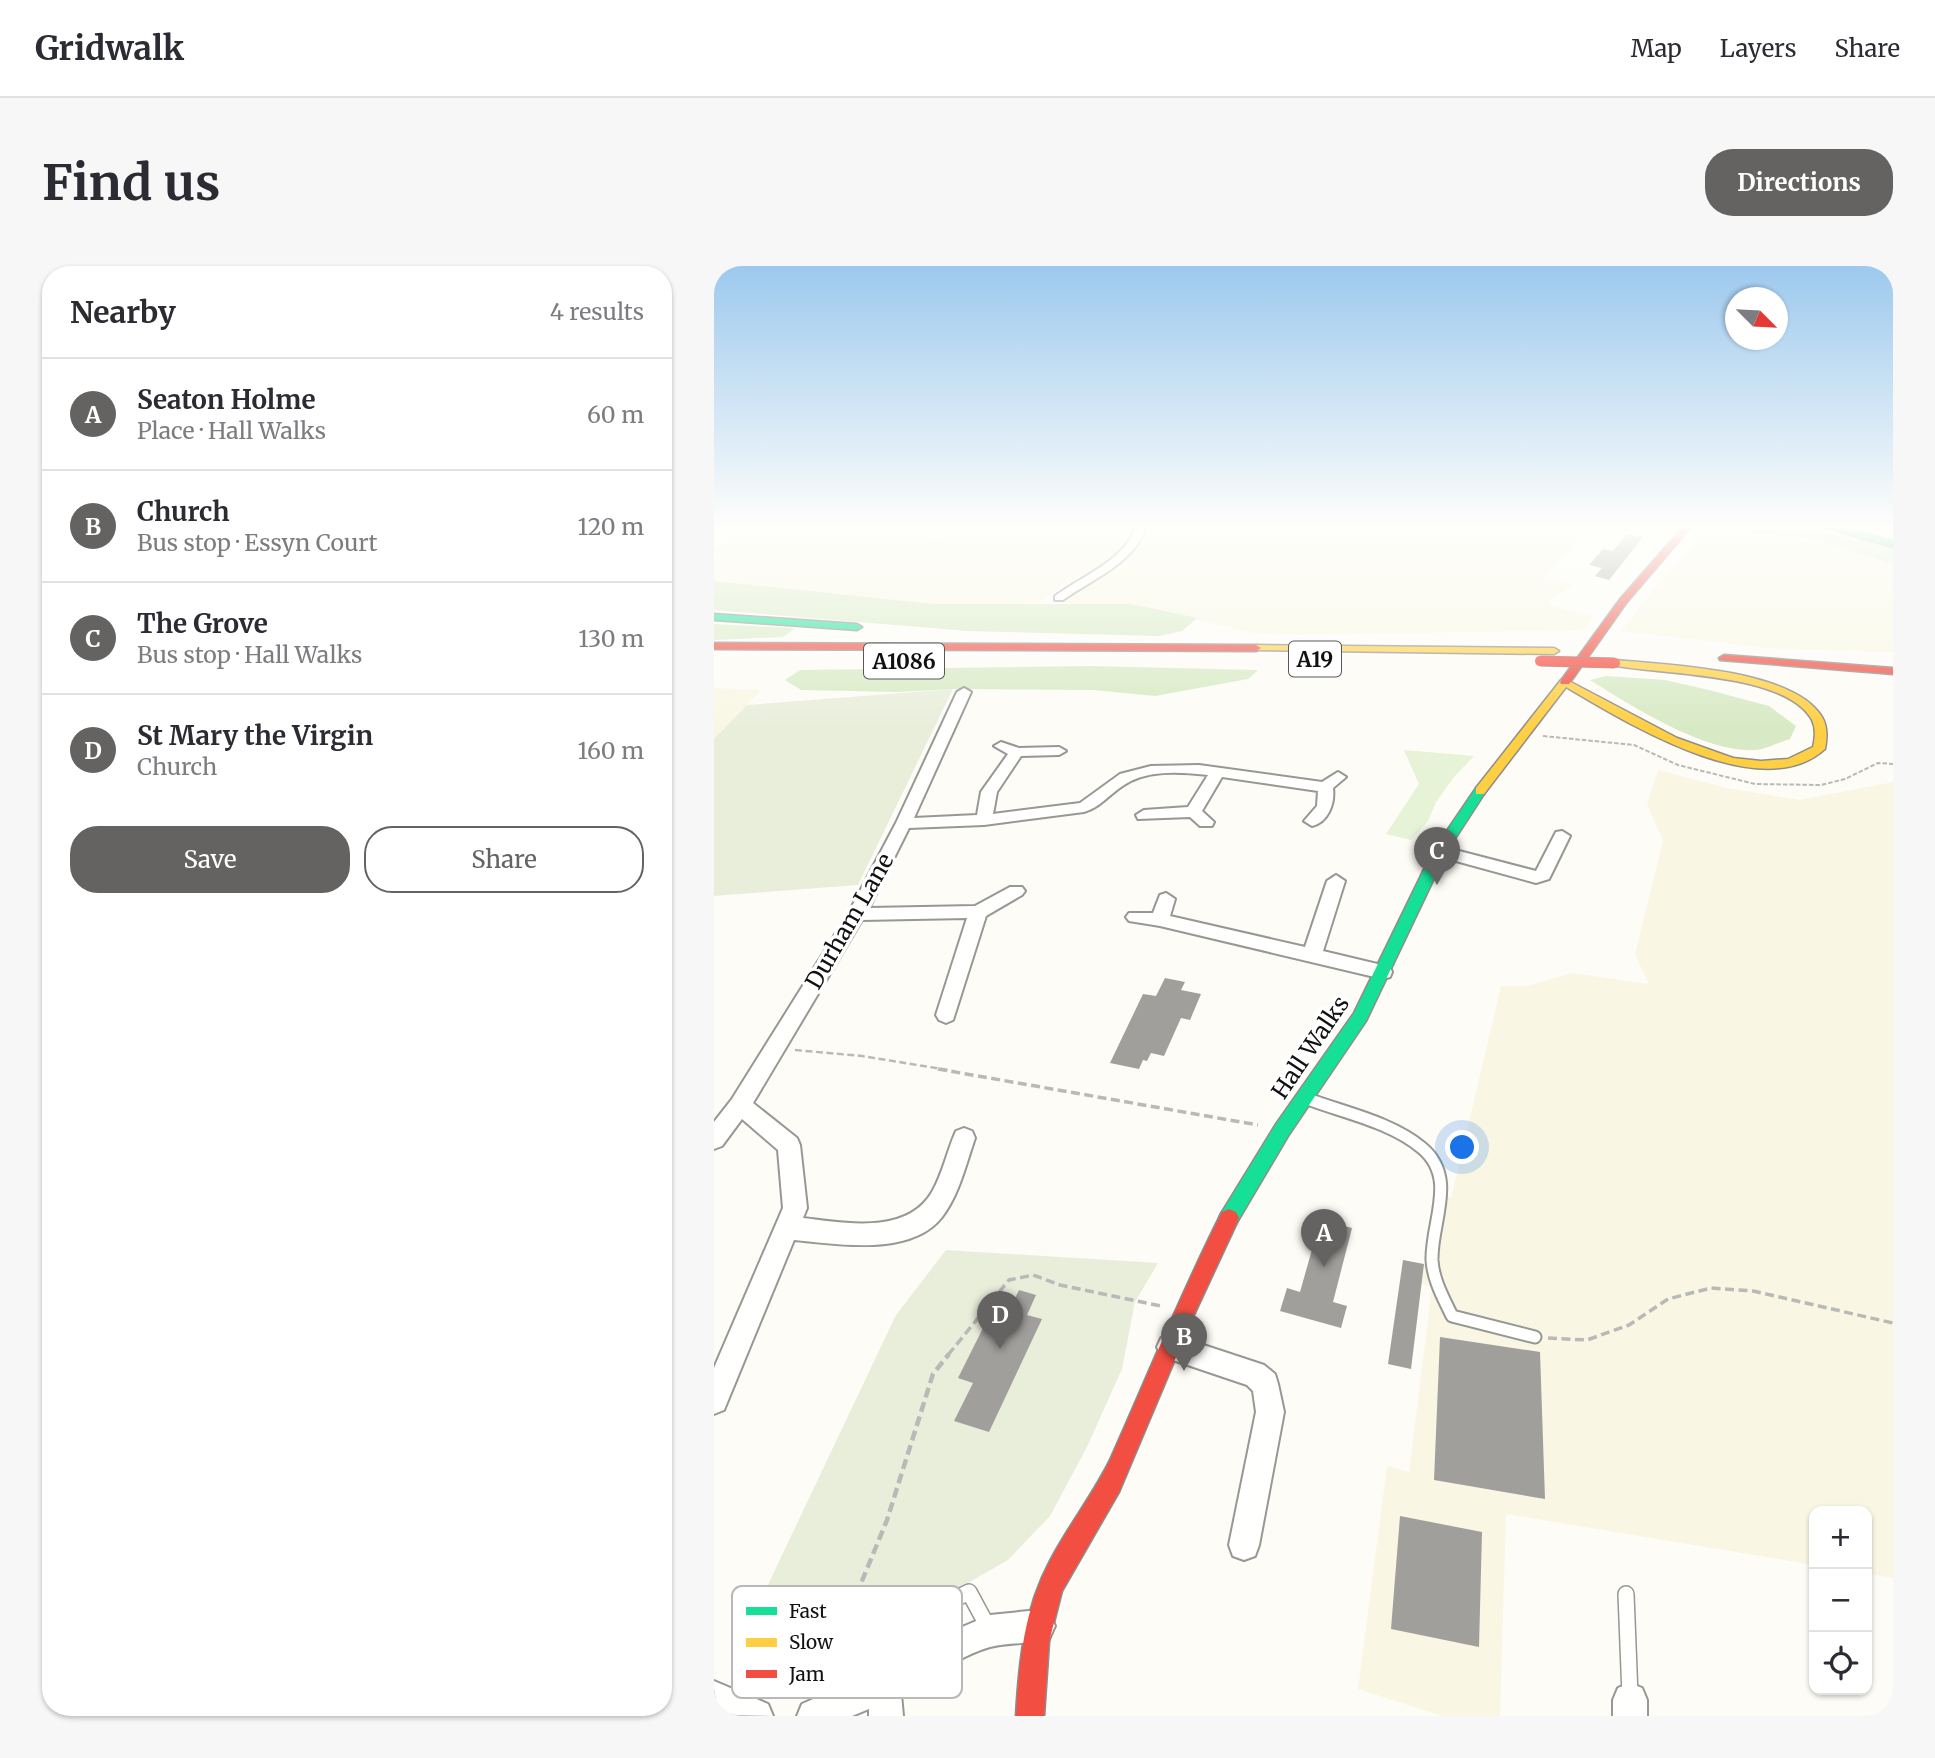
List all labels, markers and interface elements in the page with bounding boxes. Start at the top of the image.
text: Gridwalk [35,28,184,69]
text: Map [1631,33,1682,64]
text: Layers [1720,33,1796,64]
text: Share [1834,33,1900,64]
button: Directions [1705,149,1893,216]
text: Find us [42,152,220,213]
north arrow [1725,287,1788,350]
text: Nearby [70,293,176,331]
text: 4 results [550,297,644,326]
text: Seaton Holme [137,383,316,416]
text: A [85,400,101,429]
text: 60 m [587,400,644,429]
text: Place · Hall Walks [137,416,326,445]
text: Church [137,495,230,528]
text: B [85,512,101,541]
text: 120 m [578,512,644,541]
text: Bus stop · Essyn Court [137,528,378,557]
text: The Grove [137,607,268,640]
text: C [85,624,101,653]
text: 130 m [578,624,644,653]
text: Bus stop · Hall Walks [137,640,362,669]
road number: A19 [1289,642,1341,676]
road number: A1086 [864,644,944,678]
text: St Mary the Virgin [137,719,373,752]
text: D [84,736,102,765]
text: 160 m [578,736,644,765]
text: Church [137,752,217,781]
button: Save [70,826,350,893]
button: Share [364,826,644,893]
pin: C [1414,827,1460,885]
street label: Durham Lane [798,848,900,994]
street label: Hall Walks [1265,990,1355,1104]
your location [1445,1130,1479,1164]
pin: A [1301,1209,1347,1267]
pin: D [977,1291,1023,1349]
pin: B [1161,1313,1207,1371]
map controls [1809,1506,1872,1695]
button: + [1809,1506,1872,1569]
button: − [1809,1569,1872,1632]
legend [732,1586,962,1698]
text: Fast [789,1599,827,1623]
text: Slow [789,1630,834,1654]
button: locate [1809,1632,1872,1695]
text: Jam [788,1662,825,1686]

